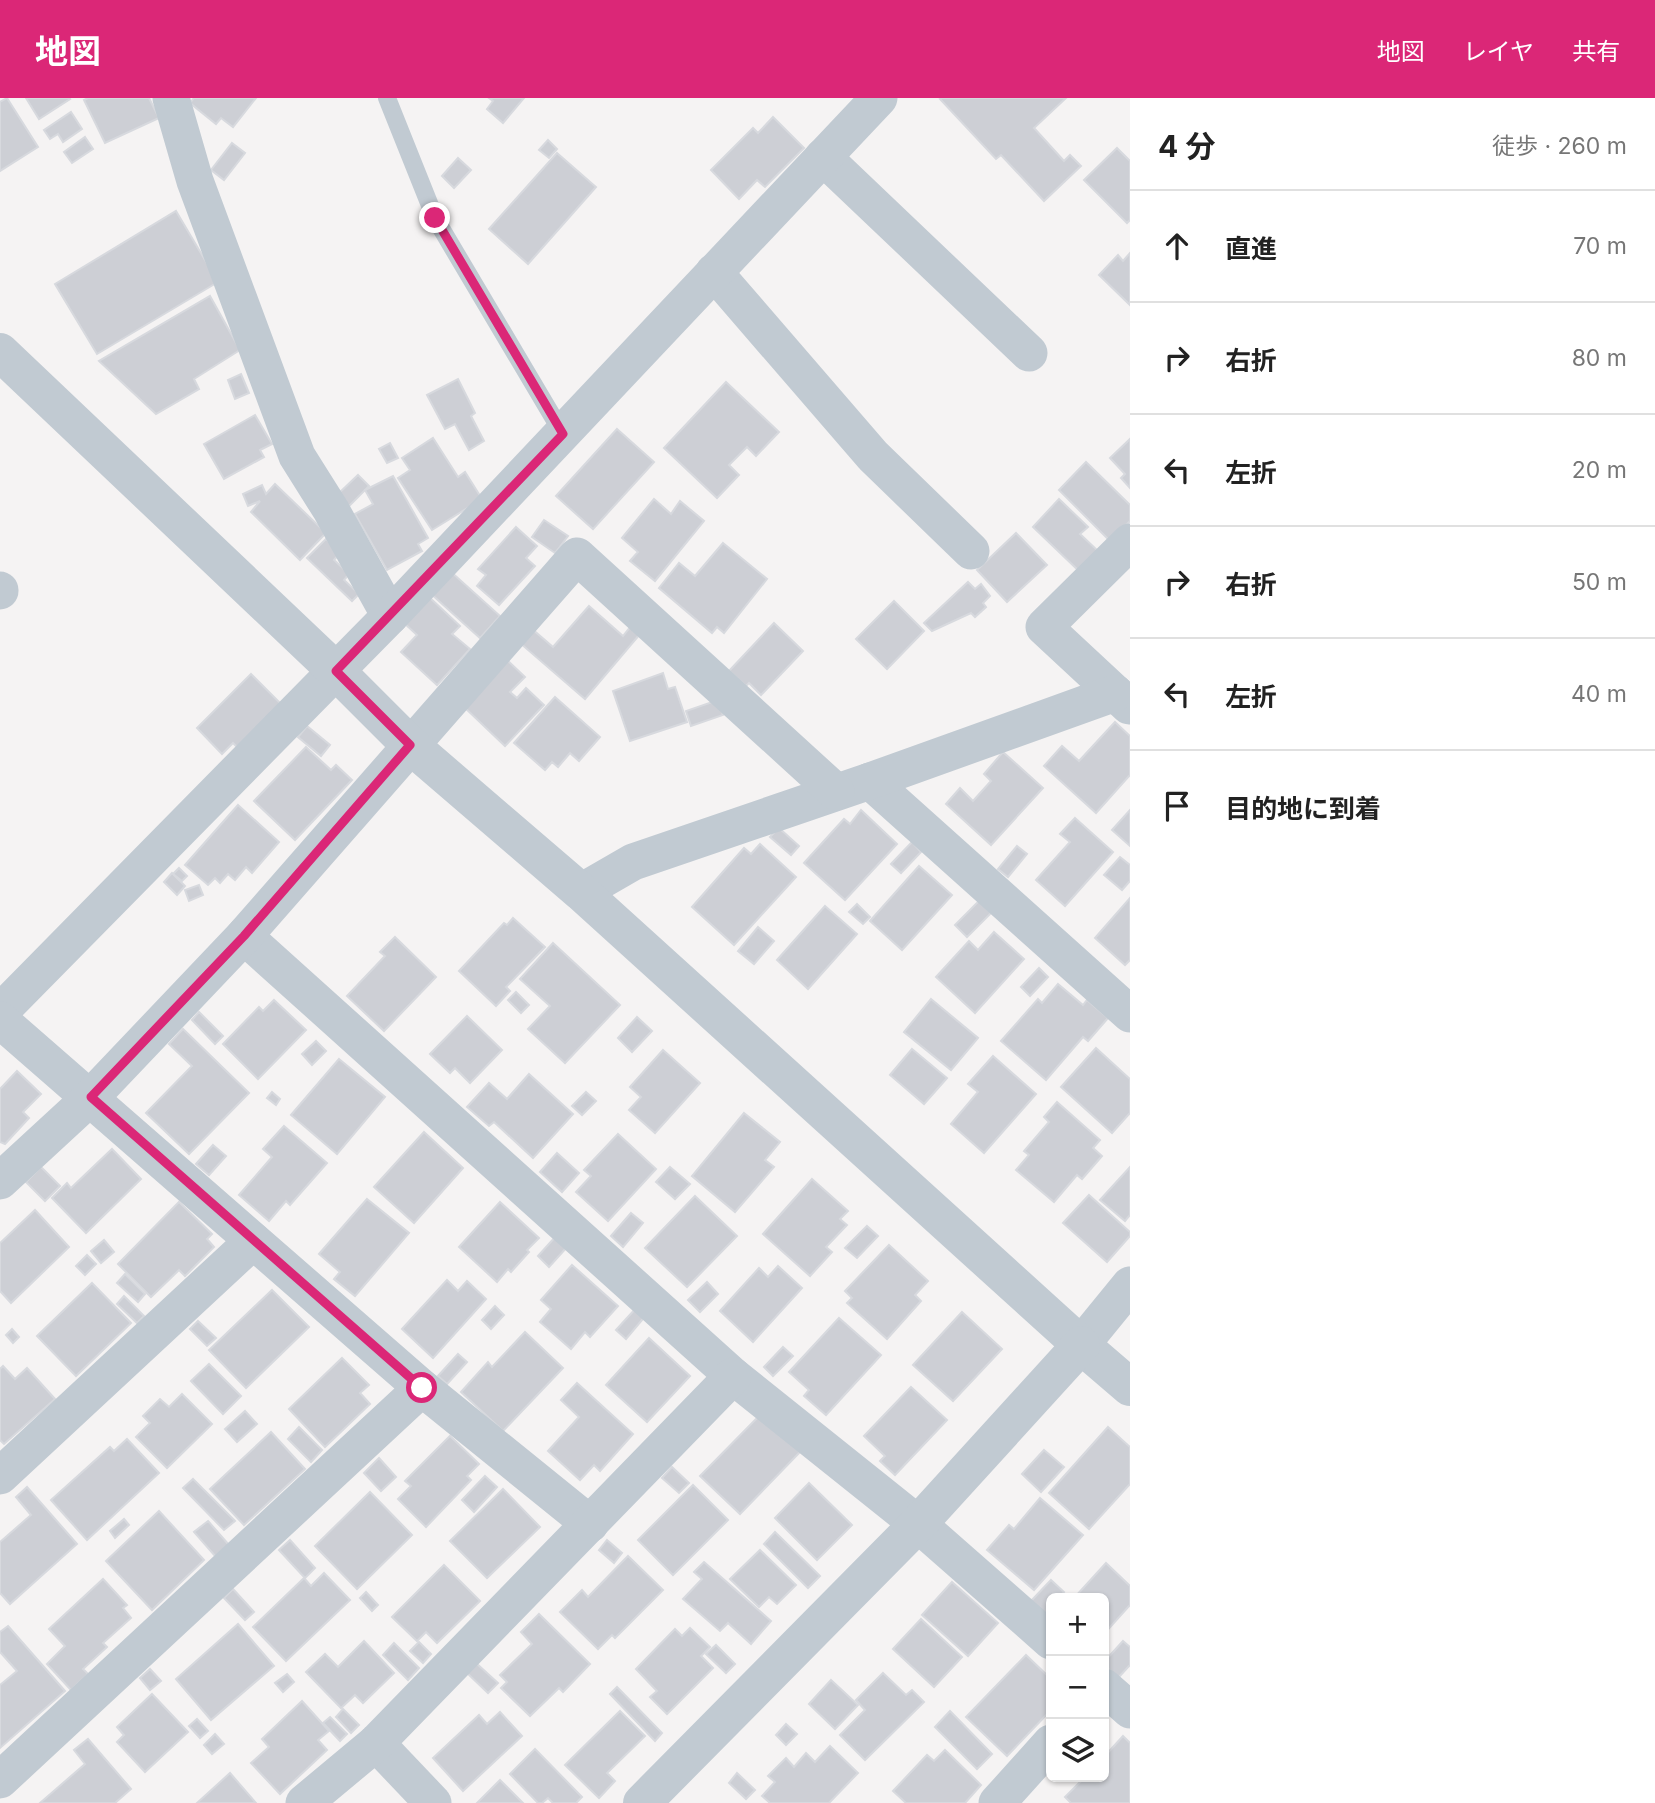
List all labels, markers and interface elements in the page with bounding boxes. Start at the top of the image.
text: 地図 [35,31,101,71]
text: 地図 [1377,37,1425,66]
text: レイヤ [1463,37,1534,66]
text: 共有 [1572,37,1620,66]
text: 4 分 [1158,128,1215,164]
text: 徒歩 · 260 m [1492,132,1627,160]
route end [419,202,450,233]
icon: ahead [1158,227,1196,265]
text: 70 m [1573,232,1627,260]
text: 直進 [1225,233,1277,264]
icon: right [1158,339,1196,377]
text: 80 m [1572,344,1627,372]
text: 右折 [1225,345,1277,376]
icon: left [1158,451,1196,489]
text: 20 m [1572,456,1627,484]
text: 左折 [1225,457,1277,488]
icon: right [1158,563,1196,601]
text: 50 m [1572,568,1627,596]
text: 右折 [1225,569,1277,600]
icon: left [1158,675,1196,713]
text: 40 m [1571,680,1627,708]
text: 左折 [1225,681,1277,712]
icon: arrive [1158,787,1196,825]
text: 目的地に到着 [1225,793,1381,824]
route start [406,1372,437,1403]
map controls [1046,1593,1109,1782]
button: + [1046,1593,1109,1656]
button: − [1046,1656,1109,1719]
button: layers [1046,1719,1109,1782]

